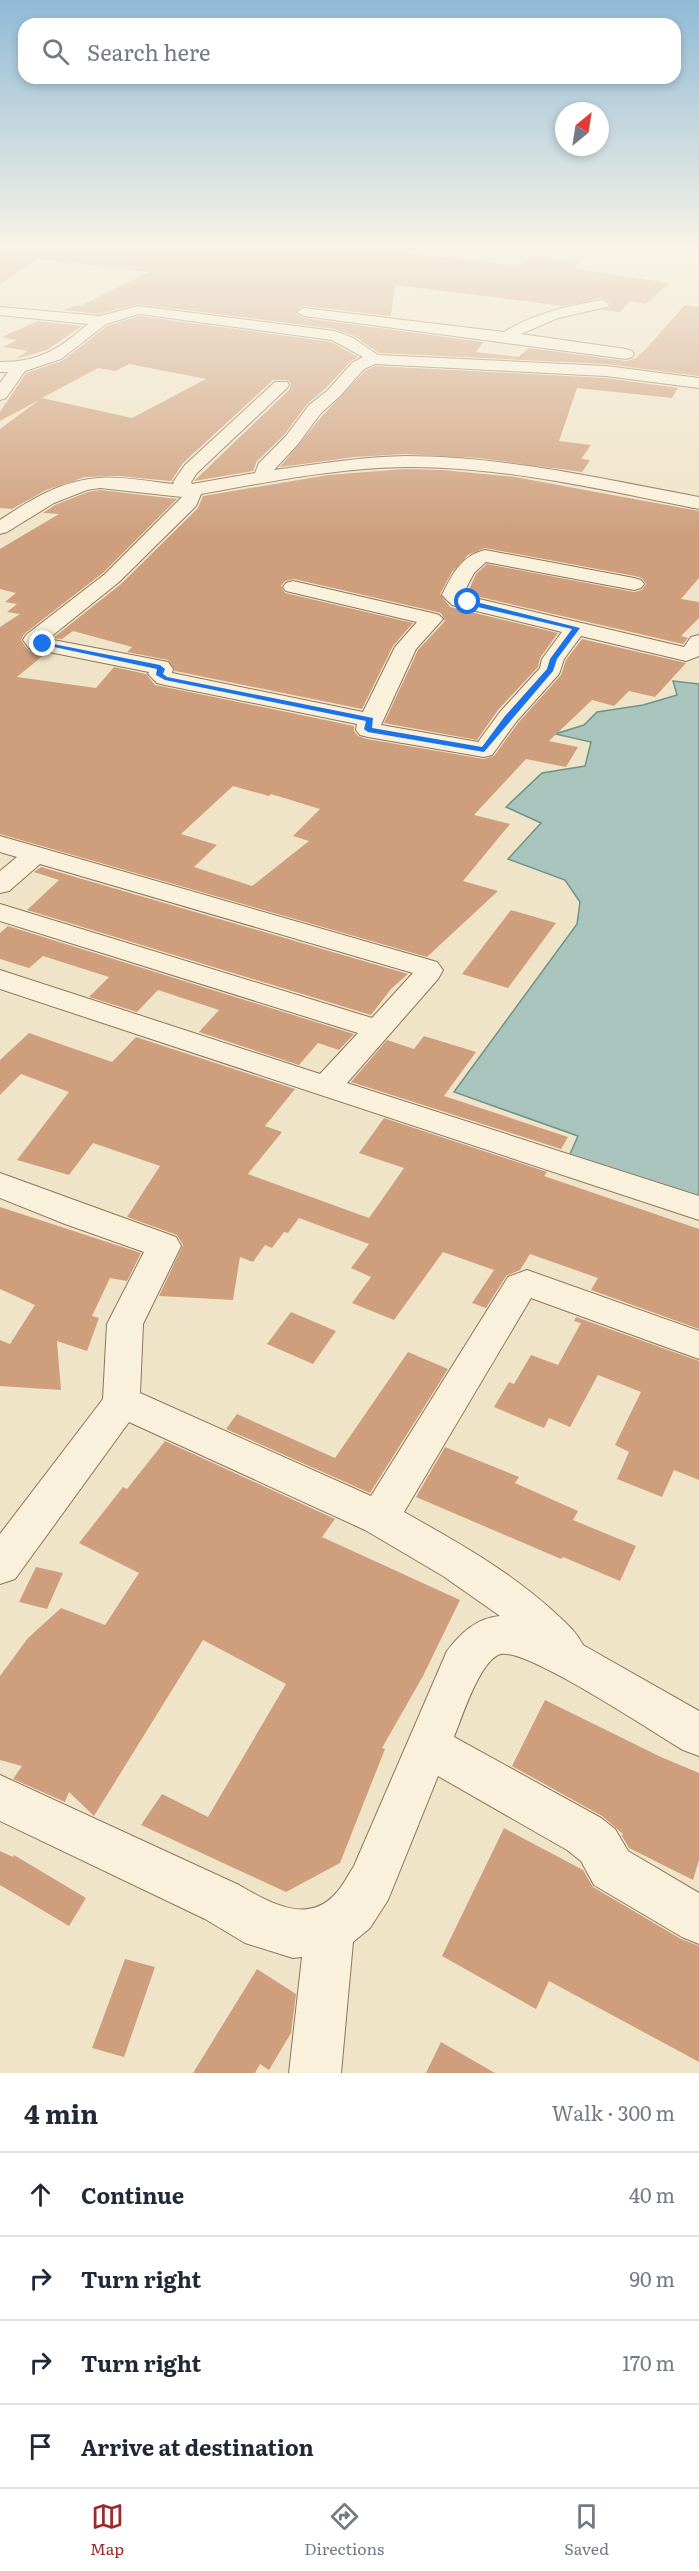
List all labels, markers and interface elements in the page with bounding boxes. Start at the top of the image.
search box [18,18,681,84]
icon: search [39,35,72,68]
text: Search here [87,35,210,68]
north arrow [555,102,609,156]
route start [454,588,480,614]
route end [29,630,55,656]
text: 4 min [24,2093,98,2132]
text: Walk · 300 m [552,2097,675,2127]
icon: ahead [24,2178,57,2211]
text: Continue [81,2178,184,2211]
text: 40 m [629,2179,675,2209]
icon: right [24,2262,57,2295]
text: Turn right [81,2262,201,2295]
text: 90 m [630,2263,675,2293]
icon: right [24,2346,57,2379]
text: Turn right [81,2346,201,2379]
text: 170 m [622,2347,675,2377]
icon: arrive [24,2430,57,2463]
text: Arrive at destination [81,2430,314,2463]
tab: Map [90,2500,124,2560]
tab: Directions [304,2500,384,2560]
tab: Saved [564,2500,609,2560]

